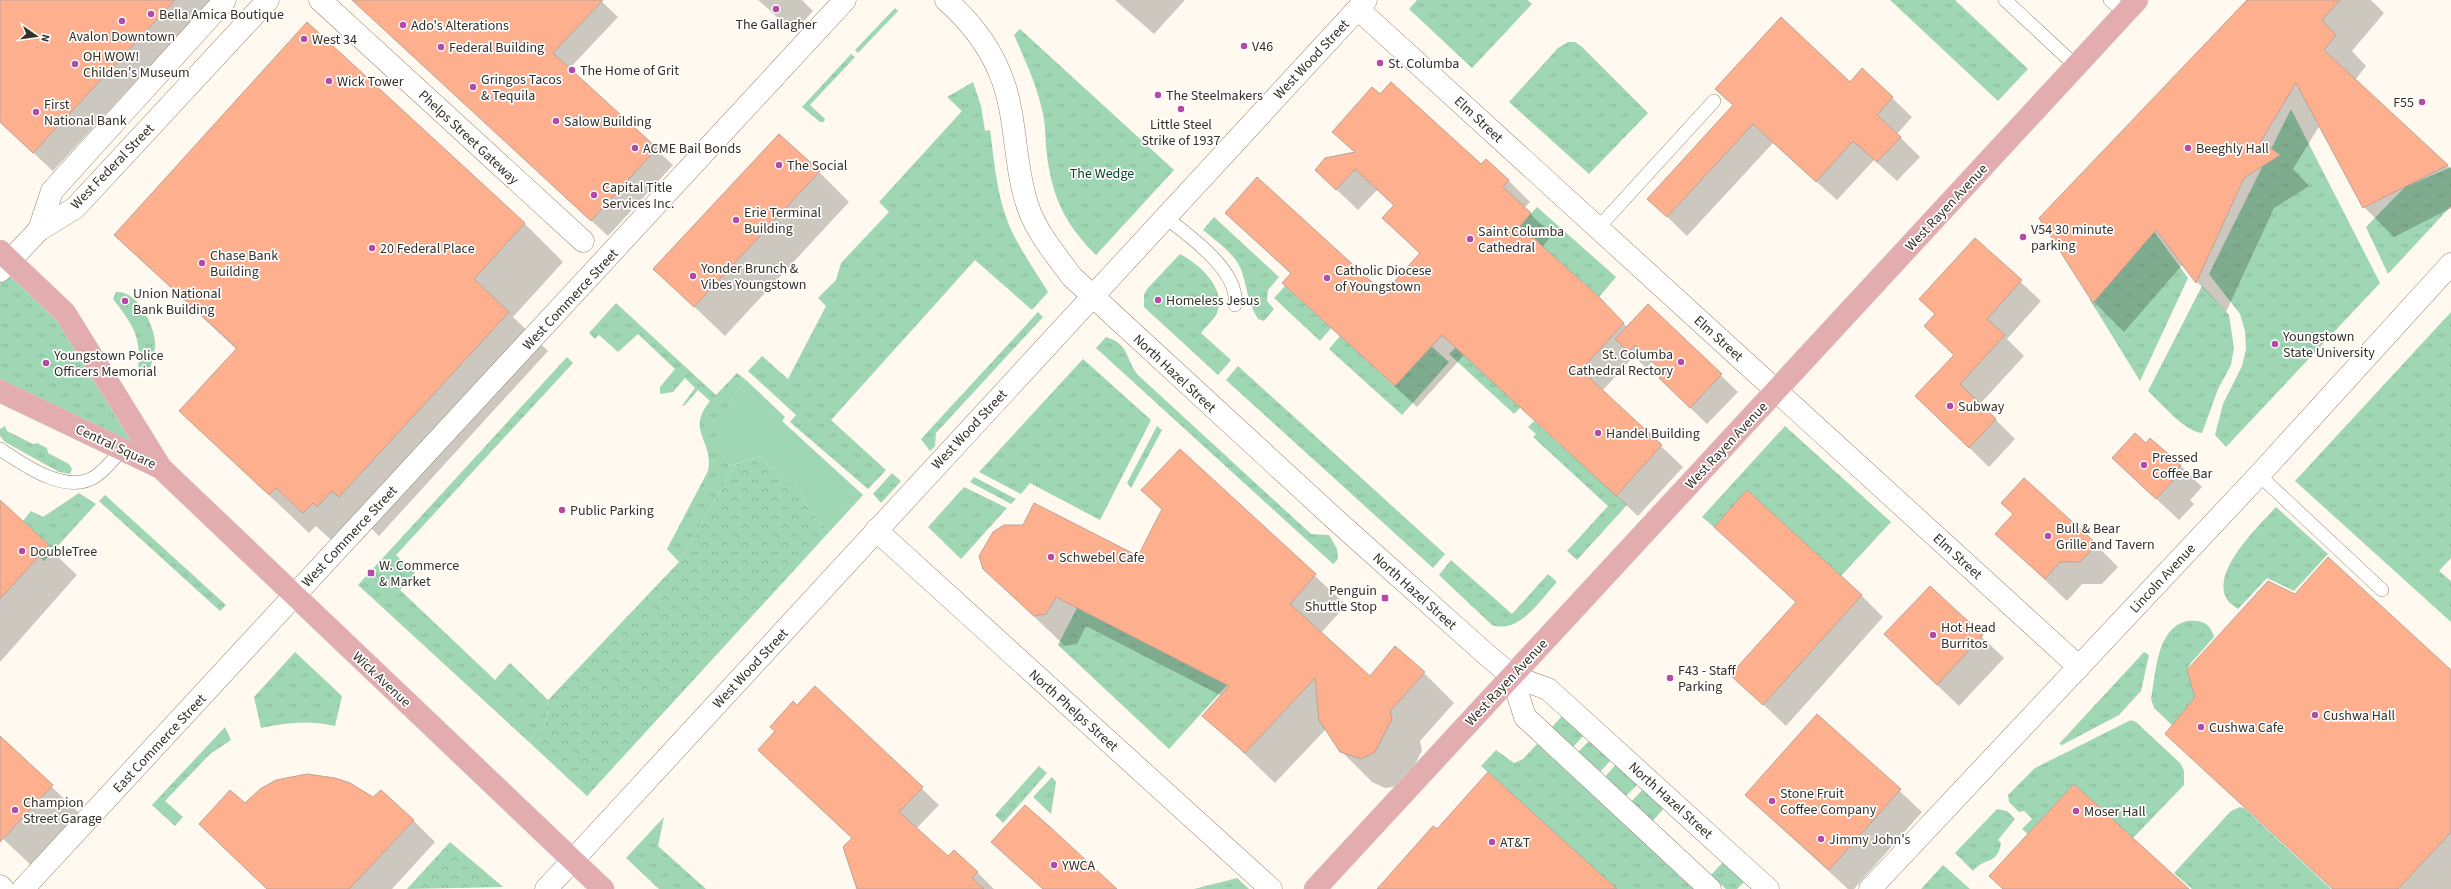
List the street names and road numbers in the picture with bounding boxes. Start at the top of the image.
street label: West Wood Street [1269,15,1354,104]
street label: Phelps Street Gateway [414,86,523,190]
street label: Elm Street [1449,92,1507,148]
street label: West Federal Street [66,119,159,214]
street label: West Rayen Avenue [1901,159,1993,256]
street label: West Commerce Street [518,244,623,355]
street label: Elm Street [1689,311,1748,367]
street label: North Hazel Street [1128,330,1220,418]
street label: West Wood Street [927,385,1012,474]
street label: West Rayen Avenue [1681,397,1773,494]
street label: Central Square [72,419,159,474]
street label: West Commerce Street [297,481,402,592]
street label: Elm Street [1928,529,1987,585]
street label: Lincoln Avenue [2125,539,2200,618]
street label: North Hazel Street [1368,548,1461,635]
street label: West Wood Street [708,624,793,713]
street label: West Rayen Avenue [1461,634,1553,731]
street label: Wick Avenue [348,647,415,712]
street label: North Phelps Street [1024,665,1123,757]
street label: East Commerce Street [108,690,211,798]
street label: North Hazel Street [1624,757,1717,844]

